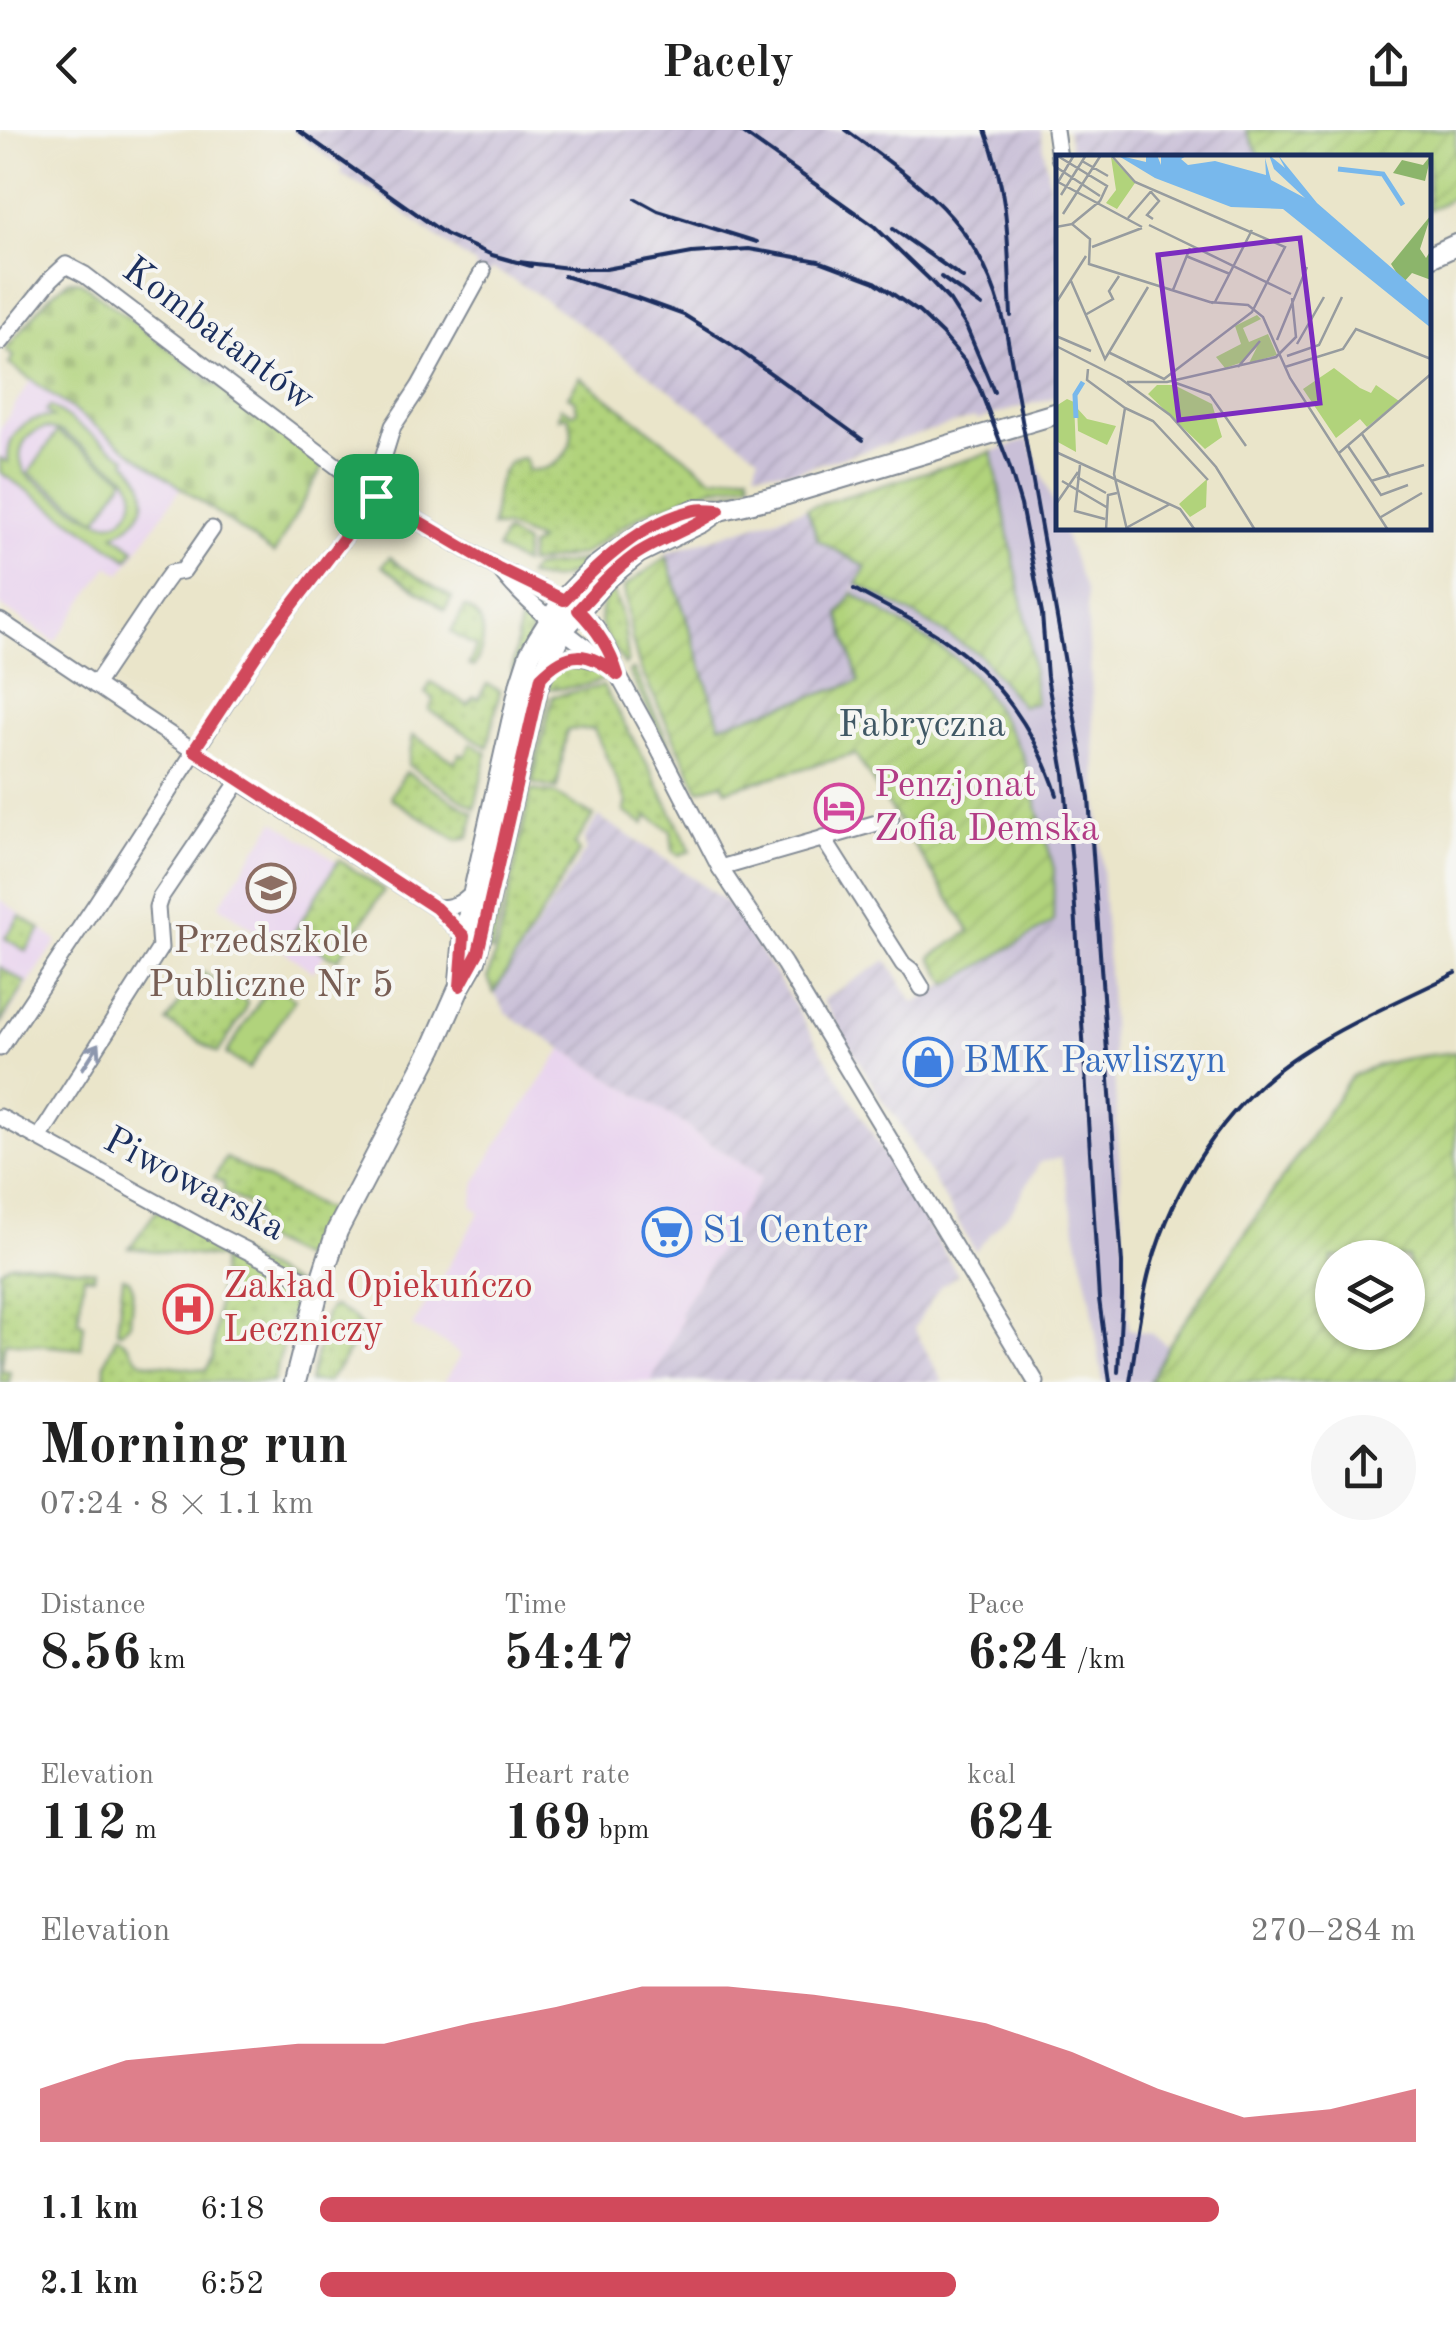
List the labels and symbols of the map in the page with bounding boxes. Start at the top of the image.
inset map [1056,155,1431,530]
street label: Kombatantów [115,251,321,419]
pin [334,454,419,539]
park label: Fabryczna [838,707,1006,745]
place label: Penzjonat Zofia Demska [874,767,1100,849]
hotel icon: Penzjonat Zofia Demska [813,782,865,834]
school or university icon: Przedszkole Publiczne Nr 5 [245,862,297,914]
place label: Przedszkole Publiczne Nr 5 [148,923,394,1005]
shop icon: BMK Pawliszyn [902,1036,954,1088]
one-way arrow [81,1042,101,1070]
place label: BMK Pawliszyn [963,1043,1226,1081]
street label: Piwowarska [97,1121,291,1249]
supermarket icon: S1 Center [641,1206,693,1258]
place label: S1 Center [702,1213,868,1251]
place label: Zakład Opiekuńczo Leczniczy [223,1268,533,1350]
hospital icon: Zakład Opiekuńczo Leczniczy [162,1283,214,1335]

